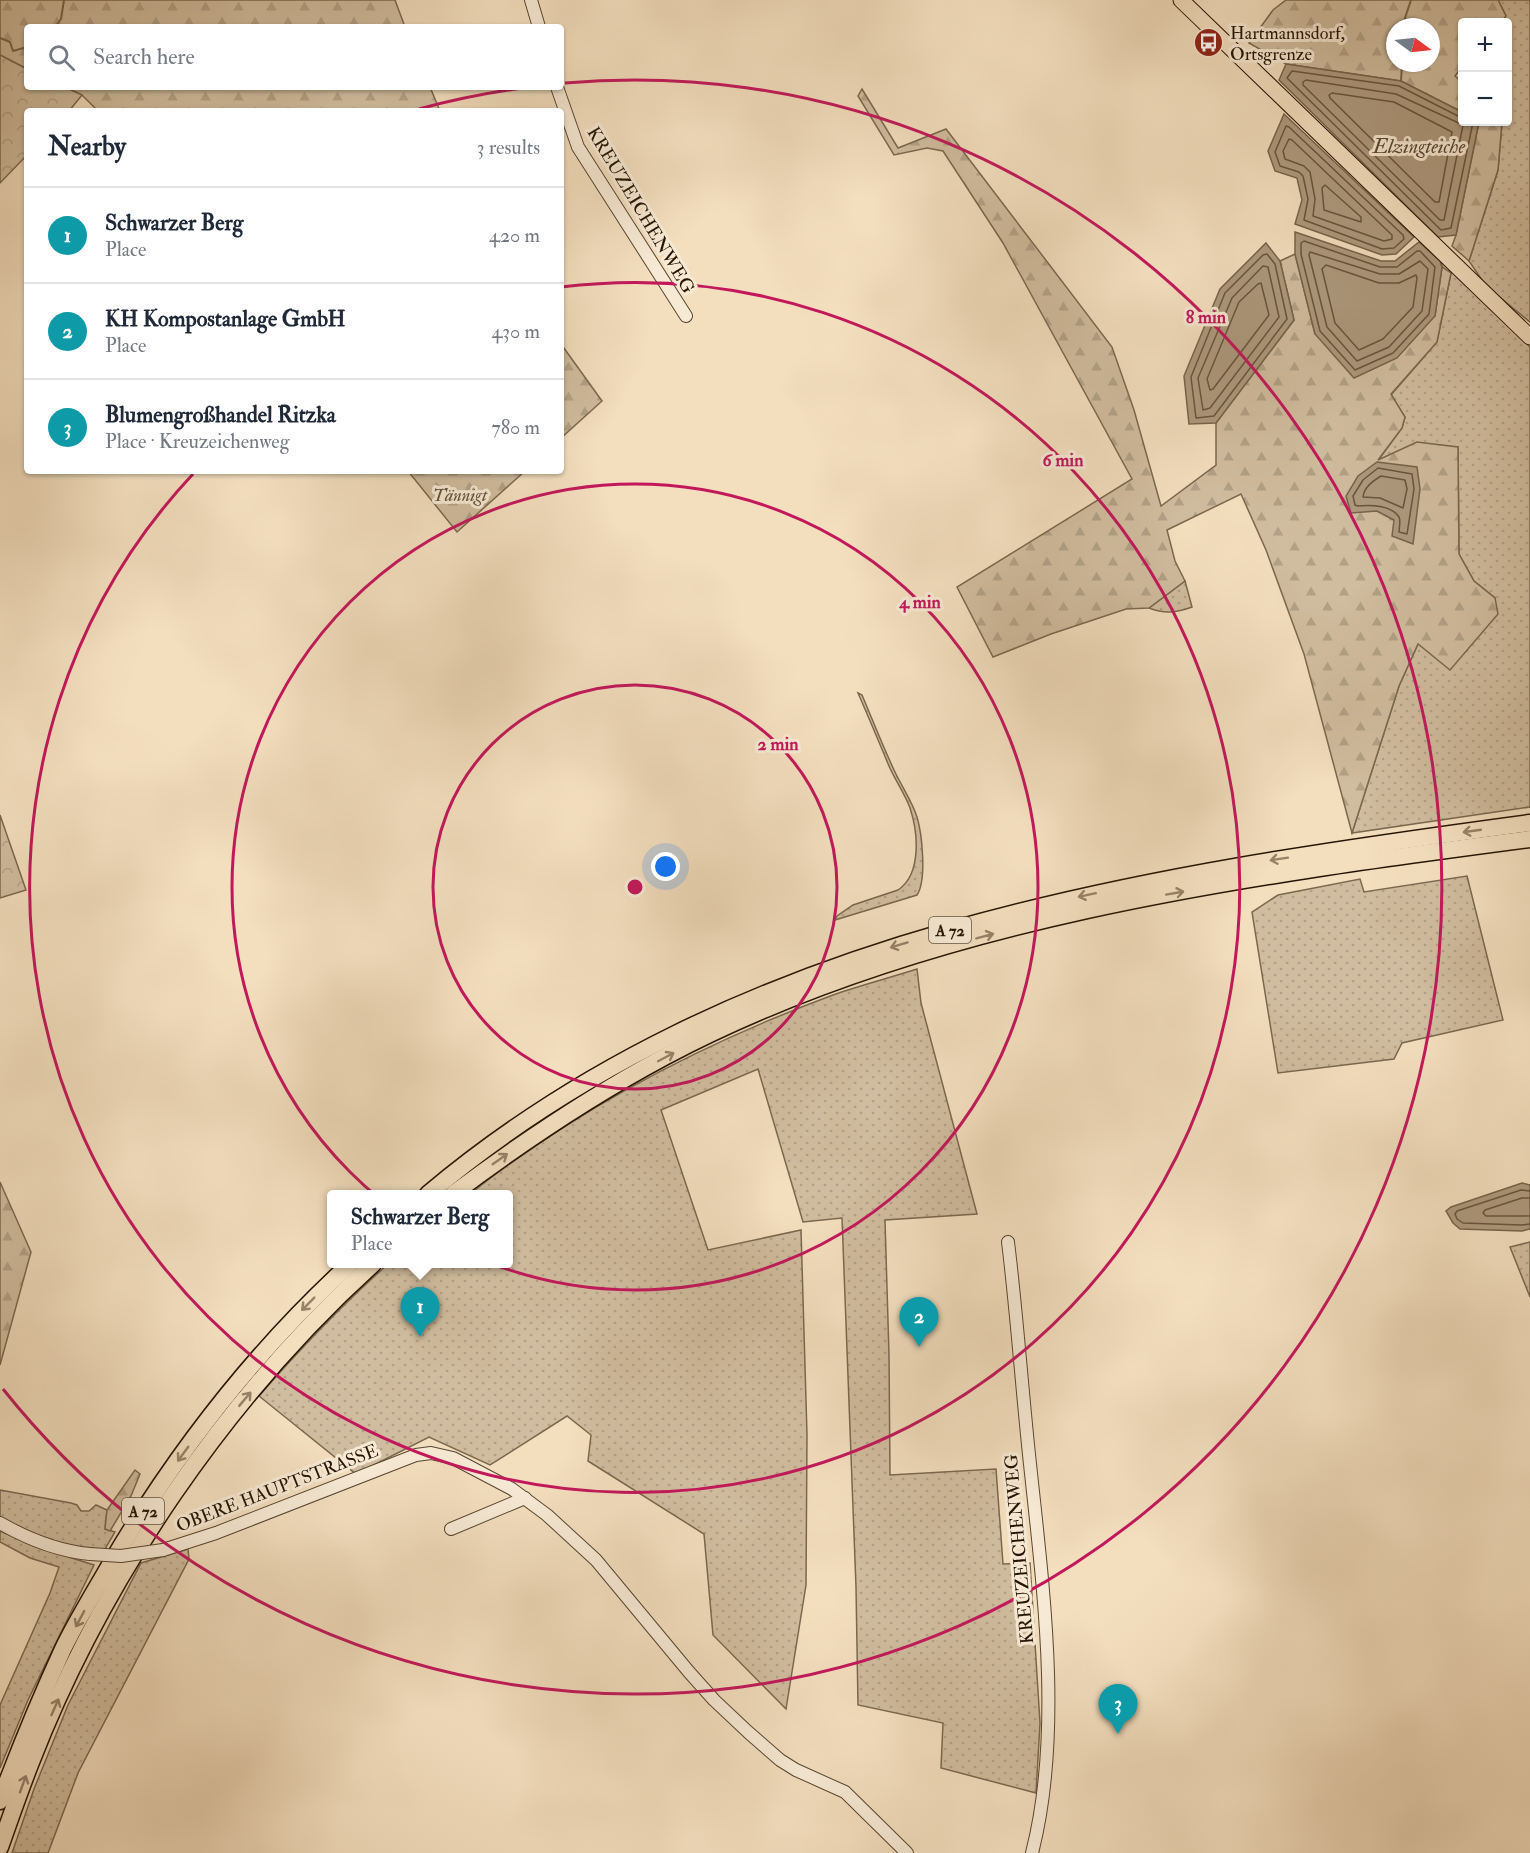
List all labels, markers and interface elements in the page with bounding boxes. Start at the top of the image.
north arrow [1386,18,1440,72]
map controls [1458,18,1512,126]
button: + [1458,18,1512,72]
place label: Hartmannsdorf, Ortsgrenze [1230,22,1345,66]
search box [24,24,564,90]
bus stop icon: Hartmannsdorf, Ortsgrenze [1193,27,1225,59]
icon: search [45,41,78,74]
text: Search here [93,43,195,71]
button: − [1458,72,1512,126]
street label: KREUZEICHENWEG [582,123,699,298]
text: Nearby [48,131,126,163]
water label: Elzingteiche [1371,134,1466,159]
text: 3 results [477,135,540,160]
text: Schwarzer Berg [105,209,243,237]
text: 1 [64,223,71,248]
text: 420 m [489,223,540,248]
text: Place [105,237,146,262]
text: KH Kompostanlage GmbH [105,305,346,333]
text: 8 min [1186,306,1227,329]
text: 2 [62,319,73,344]
text: 430 m [492,319,540,344]
text: Place [105,333,146,358]
text: Blumengroßhandel Ritzka [105,401,336,429]
text: 3 [64,415,71,440]
text: 780 m [491,415,540,440]
text: Place · Kreuzeichenweg [105,429,290,454]
text: 6 min [1043,449,1084,472]
park label: Tännigt [433,484,488,507]
text: 4 min [898,591,941,614]
text: 2 min [758,733,799,756]
one-way arrow [1463,826,1482,837]
your location [651,852,680,881]
one-way arrow [1270,854,1289,865]
centre of rings [625,877,645,897]
one-way arrow [1165,887,1184,898]
one-way arrow [1078,890,1098,901]
road number: A 72 [929,917,971,943]
one-way arrow [975,930,994,942]
one-way arrow [890,940,909,951]
one-way arrow [656,1051,674,1062]
one-way arrow [491,1153,508,1165]
popup [327,1190,513,1268]
text: Schwarzer Berg [351,1203,489,1231]
text: Place [351,1231,392,1256]
pin: 1 [400,1288,440,1337]
one-way arrow [301,1297,315,1312]
pin: 2 [900,1298,938,1347]
one-way arrow [238,1392,252,1407]
street label: OBERE HAUPTSTRASSE [173,1439,381,1538]
one-way arrow [177,1445,189,1461]
street label: KREUZEICHENWEG [1000,1453,1039,1645]
road number: A 72 [122,1498,164,1524]
one-way arrow [74,1610,86,1627]
pin: 3 [1098,1684,1138,1734]
one-way arrow [50,1698,61,1717]
one-way arrow [18,1775,29,1794]

